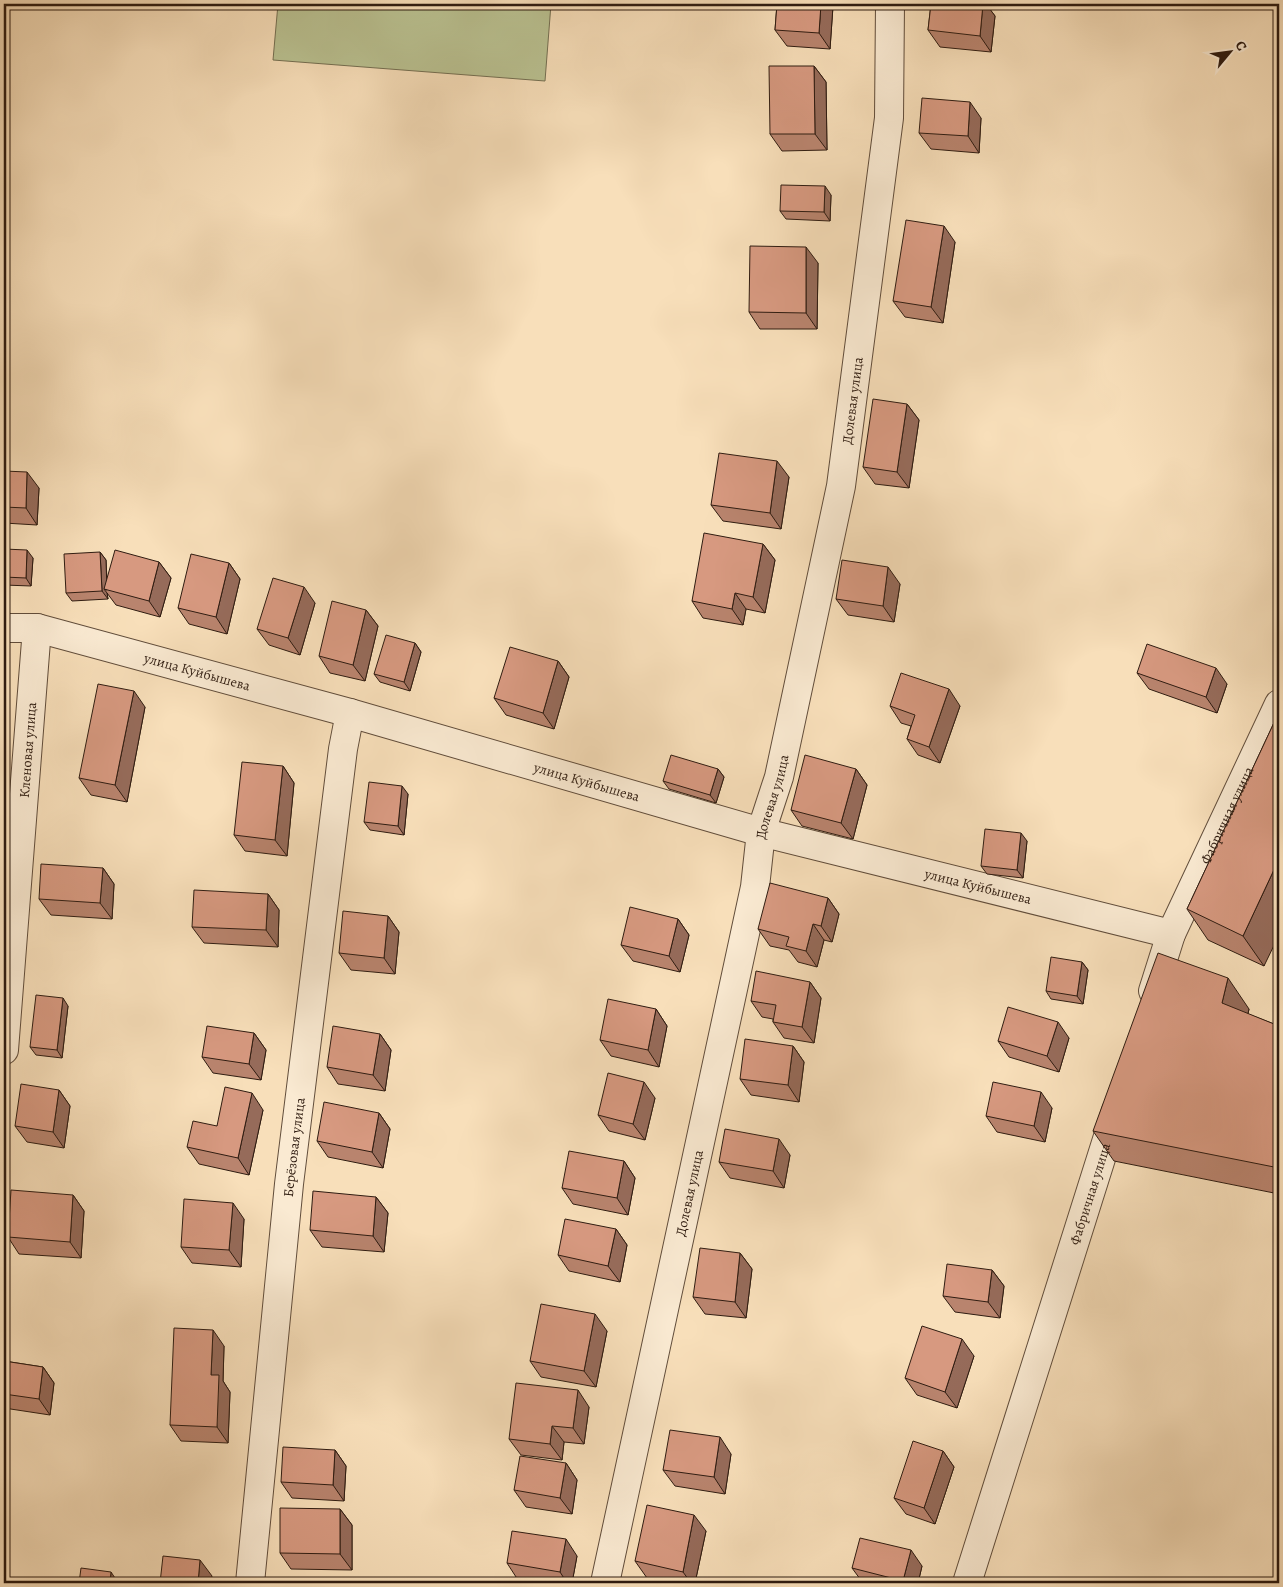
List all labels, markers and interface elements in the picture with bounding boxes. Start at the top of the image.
north arrow [1206,28,1256,78]
text: С [1231,38,1252,55]
street label: Долевая улица [838,355,868,445]
street label: улица Куйбышева [141,648,253,696]
street label: Кленовая улица [15,701,41,799]
street label: Долевая улица [751,752,794,840]
street label: улица Куйбышева [531,757,642,807]
street label: Фабричная улица [1196,763,1259,867]
street label: улица Куйбышева [922,864,1034,909]
street label: Берёзовая улица [279,1096,310,1198]
street label: Фабричная улица [1065,1140,1115,1247]
street label: Долевая улица [671,1148,708,1238]

